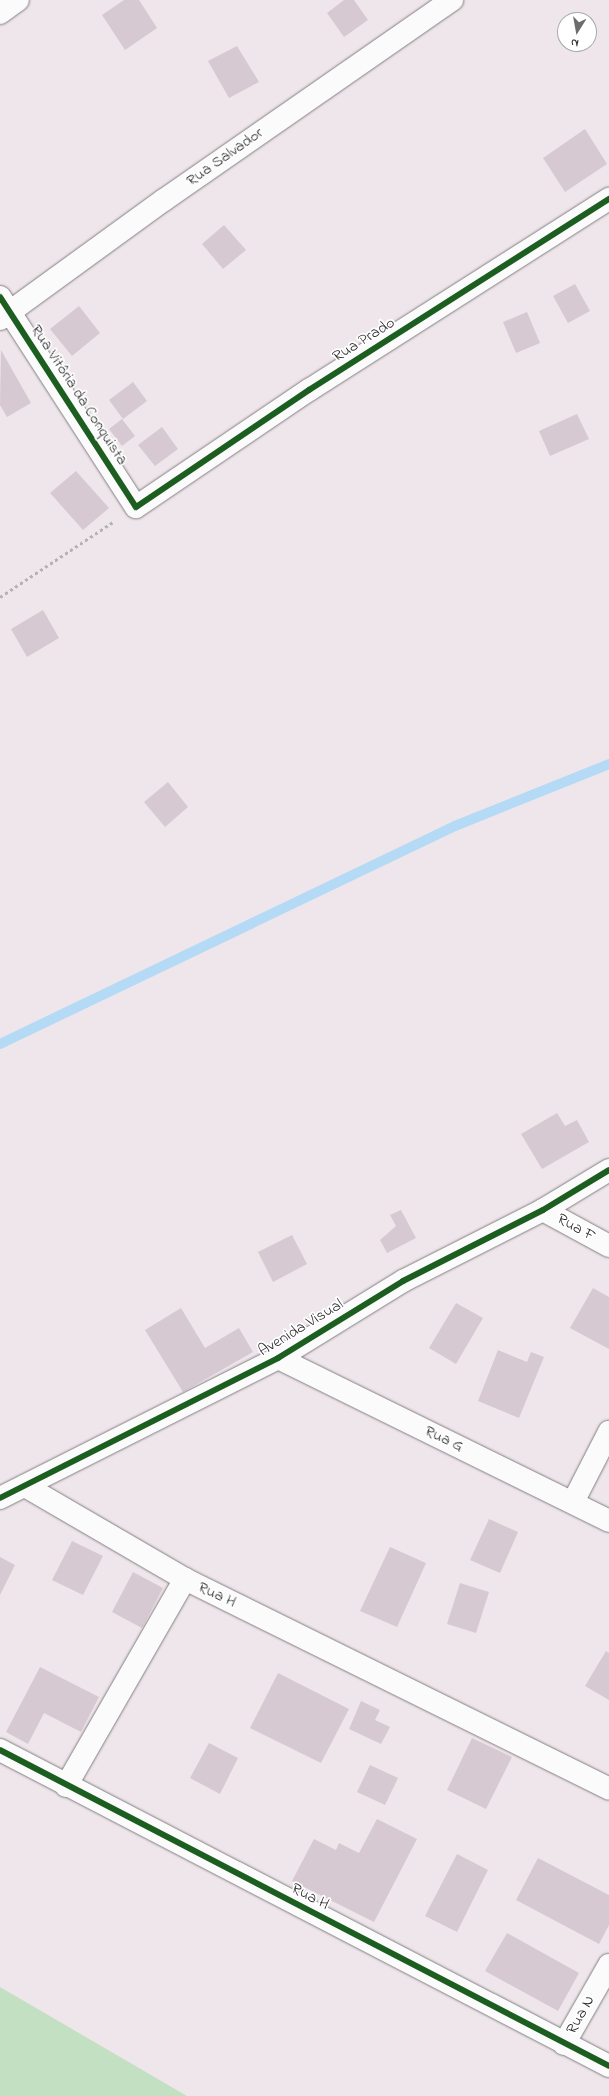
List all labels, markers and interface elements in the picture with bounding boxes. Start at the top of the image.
north arrow [557,12,597,52]
text: N [570,34,580,51]
street label: Rua Salvador [183,124,267,190]
street label: Rua Prado [329,313,399,367]
street label: Rua Vitôria da Conquista [26,321,132,469]
street label: Rua F [553,1210,599,1246]
street label: Avenida Visual [255,1295,347,1361]
street label: Rua G [422,1421,466,1457]
street label: Rua H [195,1578,239,1612]
street label: Rua H [288,1879,332,1915]
street label: Rua N [563,1992,599,2038]

